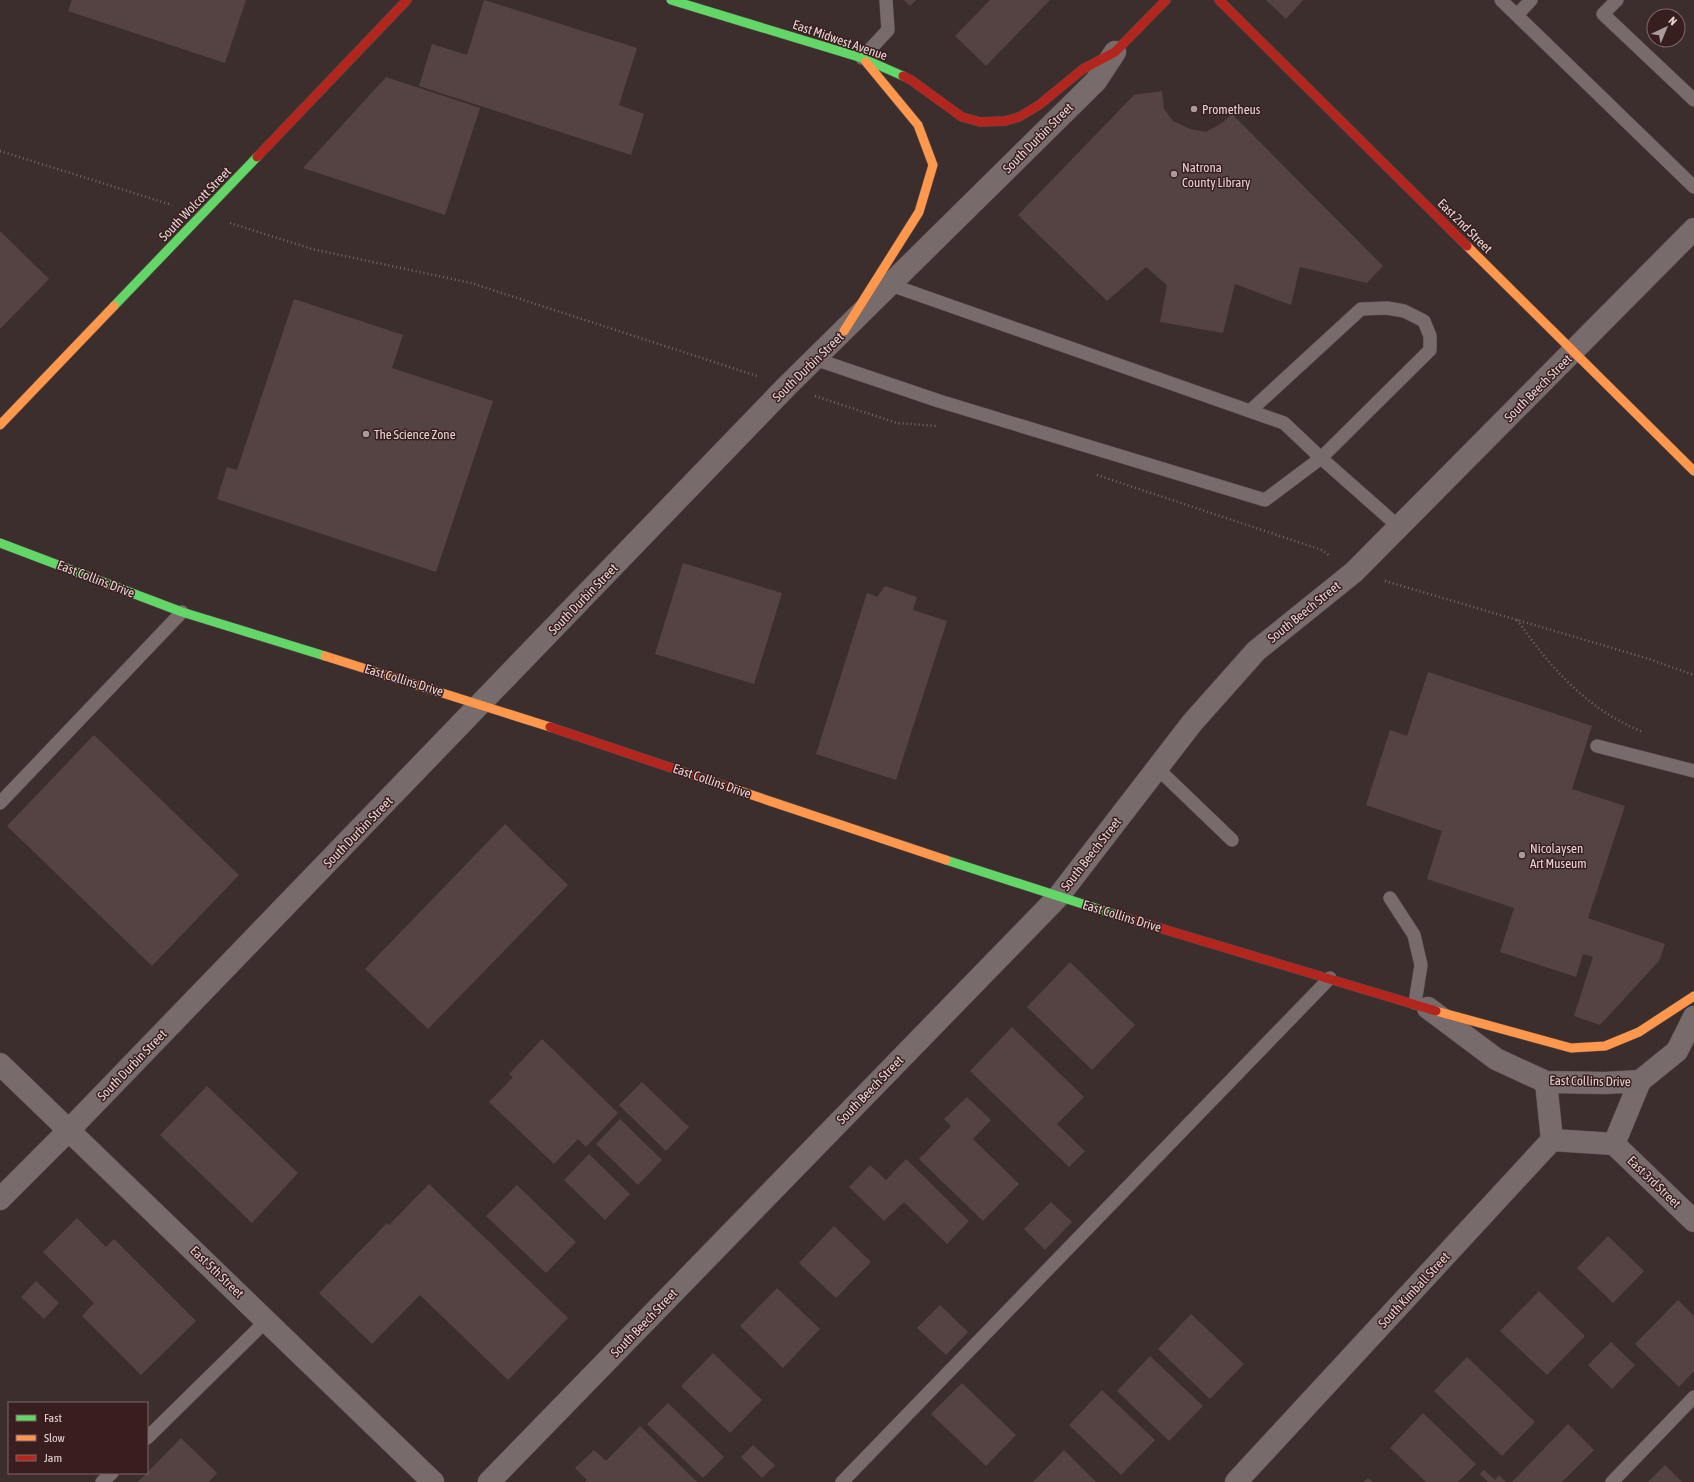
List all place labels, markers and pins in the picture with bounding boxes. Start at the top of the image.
place label: Prometheus [1202,102,1261,117]
marker: Prometheus [1189,104,1199,114]
place label: Natrona County Library [1182,160,1251,190]
marker: Natrona County Library [1169,169,1179,179]
place label: The Science Zone [374,427,456,442]
marker: The Science Zone [361,429,371,439]
place label: Nicolaysen Art Museum [1530,841,1587,871]
marker: Nicolaysen Art Museum [1517,850,1527,860]

